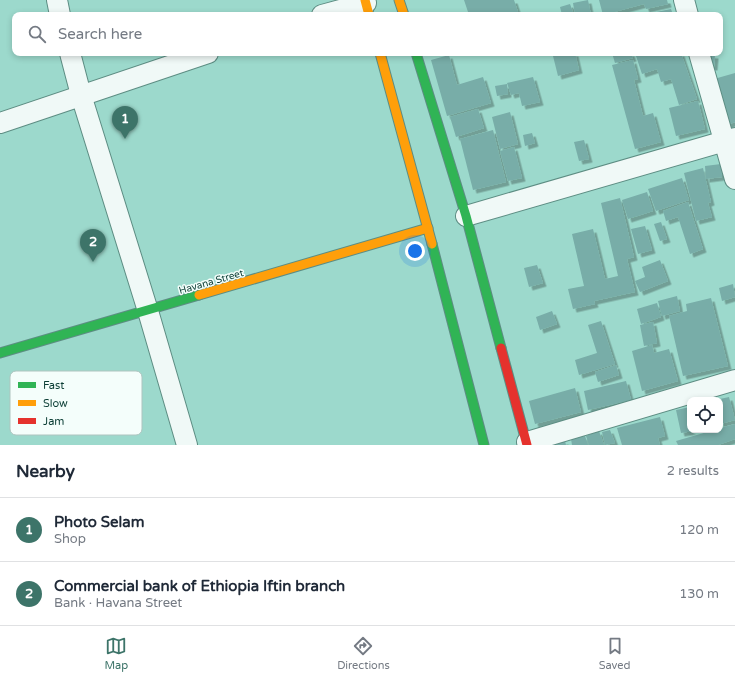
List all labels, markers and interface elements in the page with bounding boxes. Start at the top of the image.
search box [12,12,723,56]
icon: search [26,23,48,45]
text: Search here [58,25,142,43]
pin: 1 [112,106,138,139]
pin: 2 [80,229,106,262]
your location [405,241,425,261]
street label: Havana Street [177,267,245,297]
legend [10,371,142,435]
text: Fast [43,379,64,392]
text: Slow [43,397,68,410]
map controls [687,397,723,433]
button: locate [687,397,723,433]
text: Jam [43,415,64,428]
text: Nearby [16,461,75,482]
text: 2 results [667,463,719,479]
text: Photo Selam [54,513,145,531]
text: 1 [25,522,33,538]
text: 120 m [679,522,719,538]
text: Shop [54,531,86,547]
text: Commercial bank of Ethiopia Iftin branch [54,577,345,595]
text: 2 [25,586,33,602]
text: 130 m [679,586,719,602]
text: Bank · Havana Street [54,595,182,611]
tab: Map [104,635,128,672]
tab: Directions [337,635,390,672]
tab: Saved [599,635,631,672]

